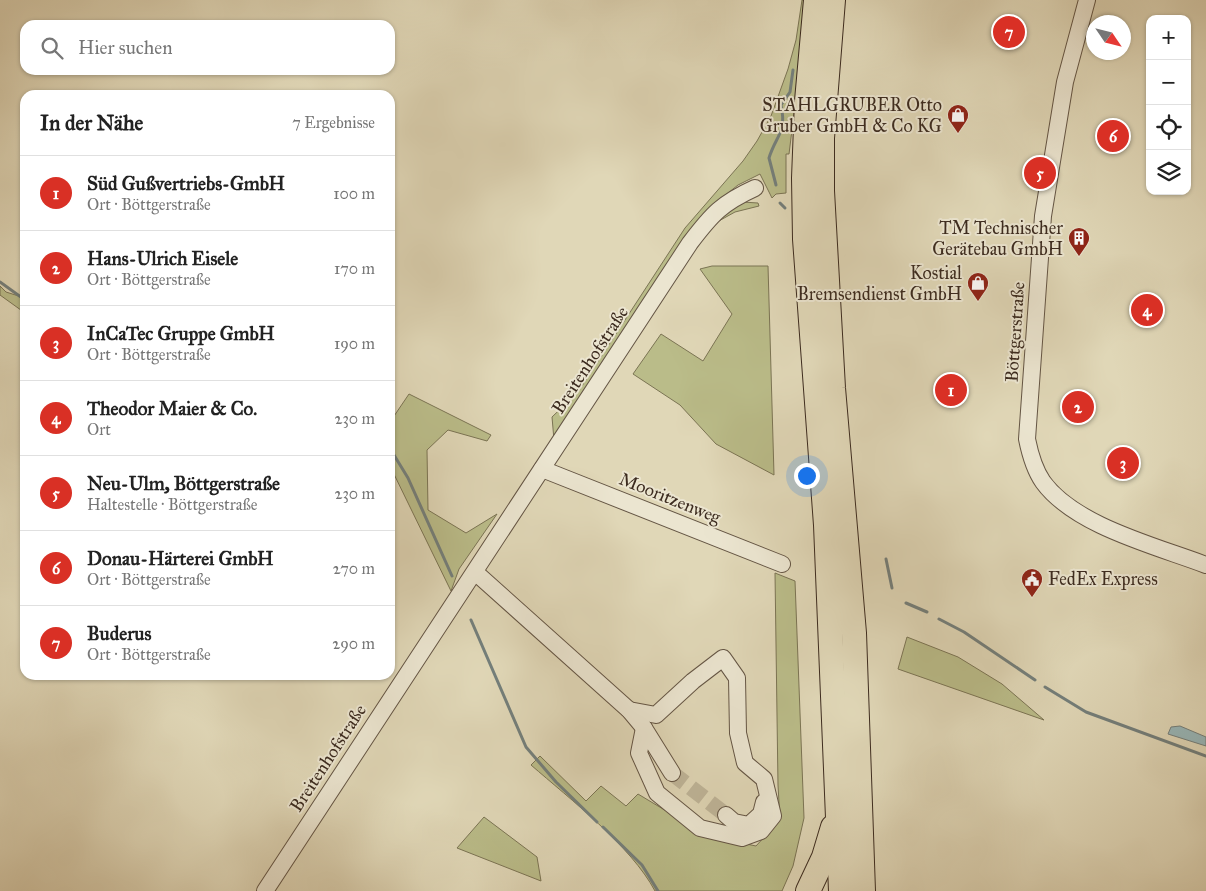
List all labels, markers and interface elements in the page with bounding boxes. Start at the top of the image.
pin: 7 [993,13,1025,51]
north arrow [1086,15,1131,60]
map controls [1146,15,1191,195]
button: + [1146,15,1191,60]
search box [20,20,395,75]
icon: search [38,34,66,62]
text: Hier suchen [78,36,172,59]
button: − [1146,60,1191,105]
place label: STAHLGRUBER Otto Gruber GmbH & Co KG [760,94,942,137]
shop icon: STAHLGRUBER Otto Gruber GmbH & Co KG [946,103,970,134]
button: locate [1146,105,1191,150]
text: In der Nähe [40,110,143,136]
text: 7 Ergebnisse [292,113,375,132]
pin: 6 [1097,117,1129,155]
button: layers [1146,150,1191,195]
pin: 5 [1024,154,1056,192]
text: Süd Gußvertriebs-GmbH [87,172,285,195]
text: 1 [53,184,59,203]
text: 100 m [333,184,375,203]
text: Ort · Böttgerstraße [87,195,211,214]
place label: TM Technischer Gerätebau GmbH [932,217,1063,260]
building icon: TM Technischer Gerätebau GmbH [1067,226,1091,257]
text: Hans-Ulrich Eisele [87,247,238,270]
text: 2 [52,259,60,278]
text: 170 m [334,259,375,278]
place label: Kostial Bremsendienst GmbH [797,262,962,305]
text: Ort · Böttgerstraße [87,270,211,289]
shop icon: Kostial Bremsendienst GmbH [966,271,990,302]
street label: Böttgerstraße [1001,281,1030,383]
pin: 4 [1131,291,1163,329]
street label: Breitenhofstraße [547,302,633,418]
text: InCaTec Gruppe GmbH [87,322,275,345]
text: 3 [53,334,59,353]
text: 190 m [334,334,375,353]
text: Ort · Böttgerstraße [87,345,211,364]
pin: 1 [935,371,967,409]
pin: 2 [1062,388,1094,426]
text: Theodor Maier & Co. [87,397,257,420]
text: 4 [52,409,60,428]
text: 230 m [335,409,375,428]
text: Ort [87,420,111,439]
pin: 3 [1107,444,1139,482]
your location [794,463,820,489]
street label: Mooritzenweg [616,468,725,530]
text: Neu-Ulm, Böttgerstraße [87,472,280,495]
text: 5 [52,484,60,503]
text: 230 m [335,484,375,503]
text: Haltestelle · Böttgerstraße [87,495,257,514]
text: Donau-Härterei GmbH [87,547,273,570]
text: 6 [52,559,60,578]
text: 270 m [333,559,375,578]
public building icon: FedEx Express [1020,567,1044,598]
place label: FedEx Express [1048,568,1158,590]
text: Ort · Böttgerstraße [87,570,211,589]
text: Buderus [87,622,151,645]
text: 7 [52,634,60,653]
text: 290 m [332,634,375,653]
text: Ort · Böttgerstraße [87,645,211,664]
street label: Breitenhofstraße [285,700,371,816]

